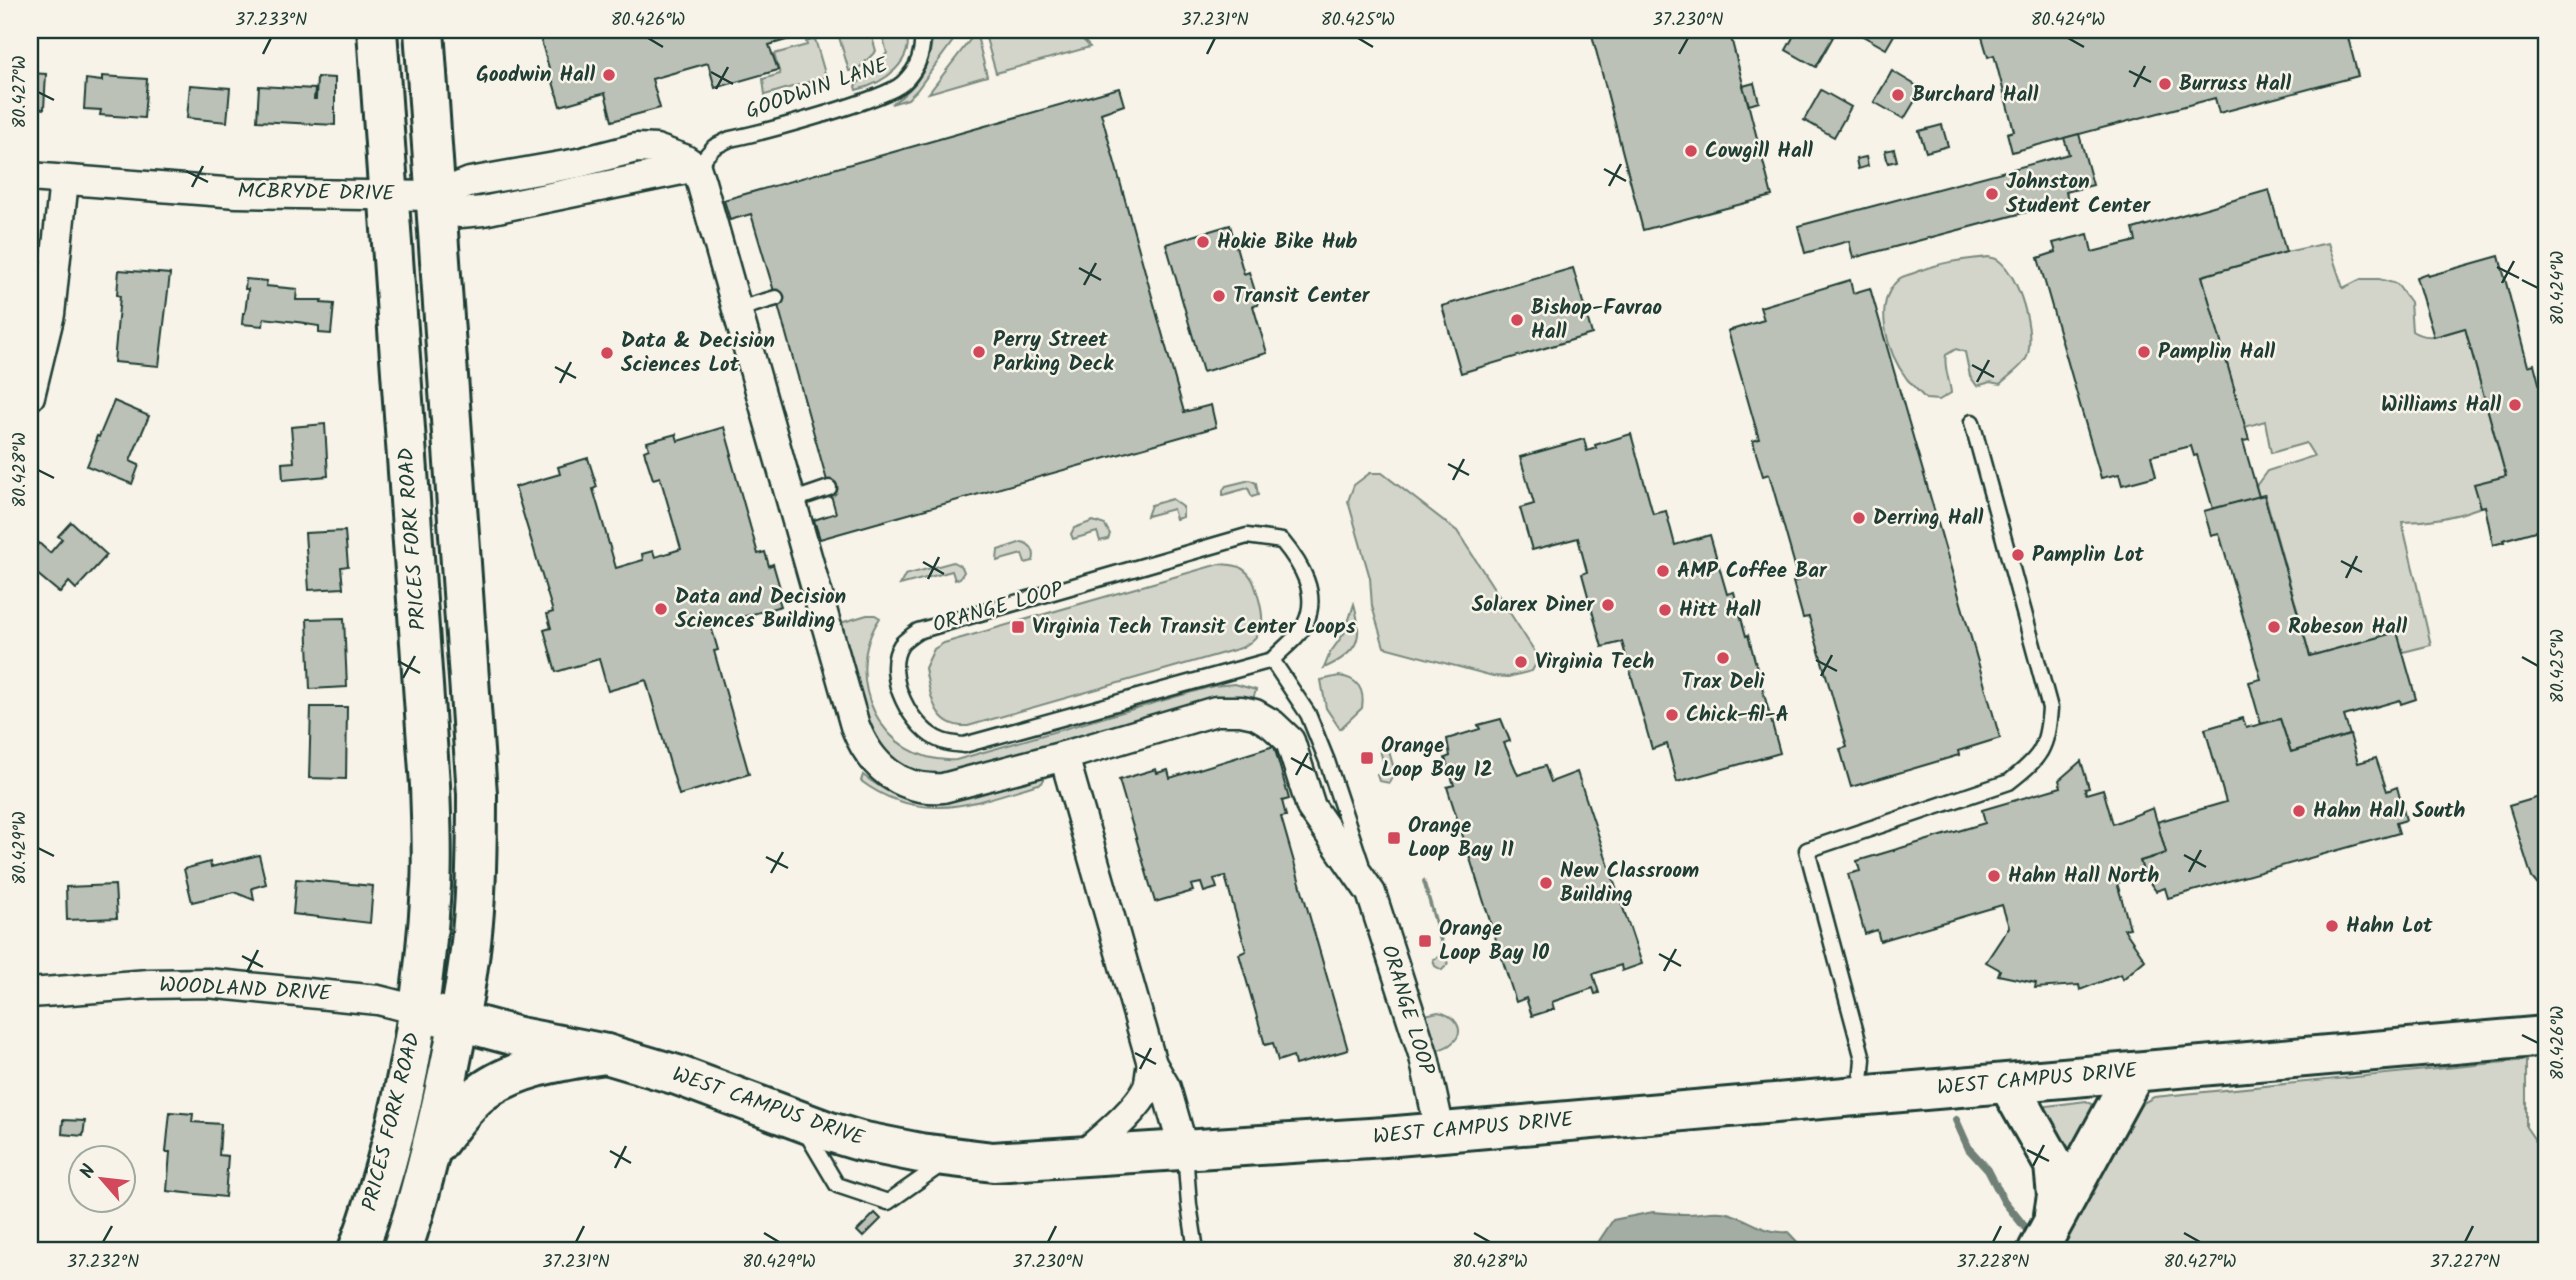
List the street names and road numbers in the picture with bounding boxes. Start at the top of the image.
street label: GOODWIN LANE [741,49,893,129]
street label: MCBRYDE DRIVE [237,175,395,211]
street label: PRICES FORK ROAD [390,447,436,631]
street label: ORANGE LOOP [929,573,1068,642]
street label: ORANGE LOOP [1372,941,1443,1080]
street label: WOODLAND DRIVE [158,969,332,1011]
street label: PRICES FORK ROAD [354,1029,430,1215]
street label: WEST CAMPUS DRIVE [1936,1055,2139,1105]
street label: WEST CAMPUS DRIVE [668,1059,869,1156]
street label: WEST CAMPUS DRIVE [1372,1104,1575,1154]

